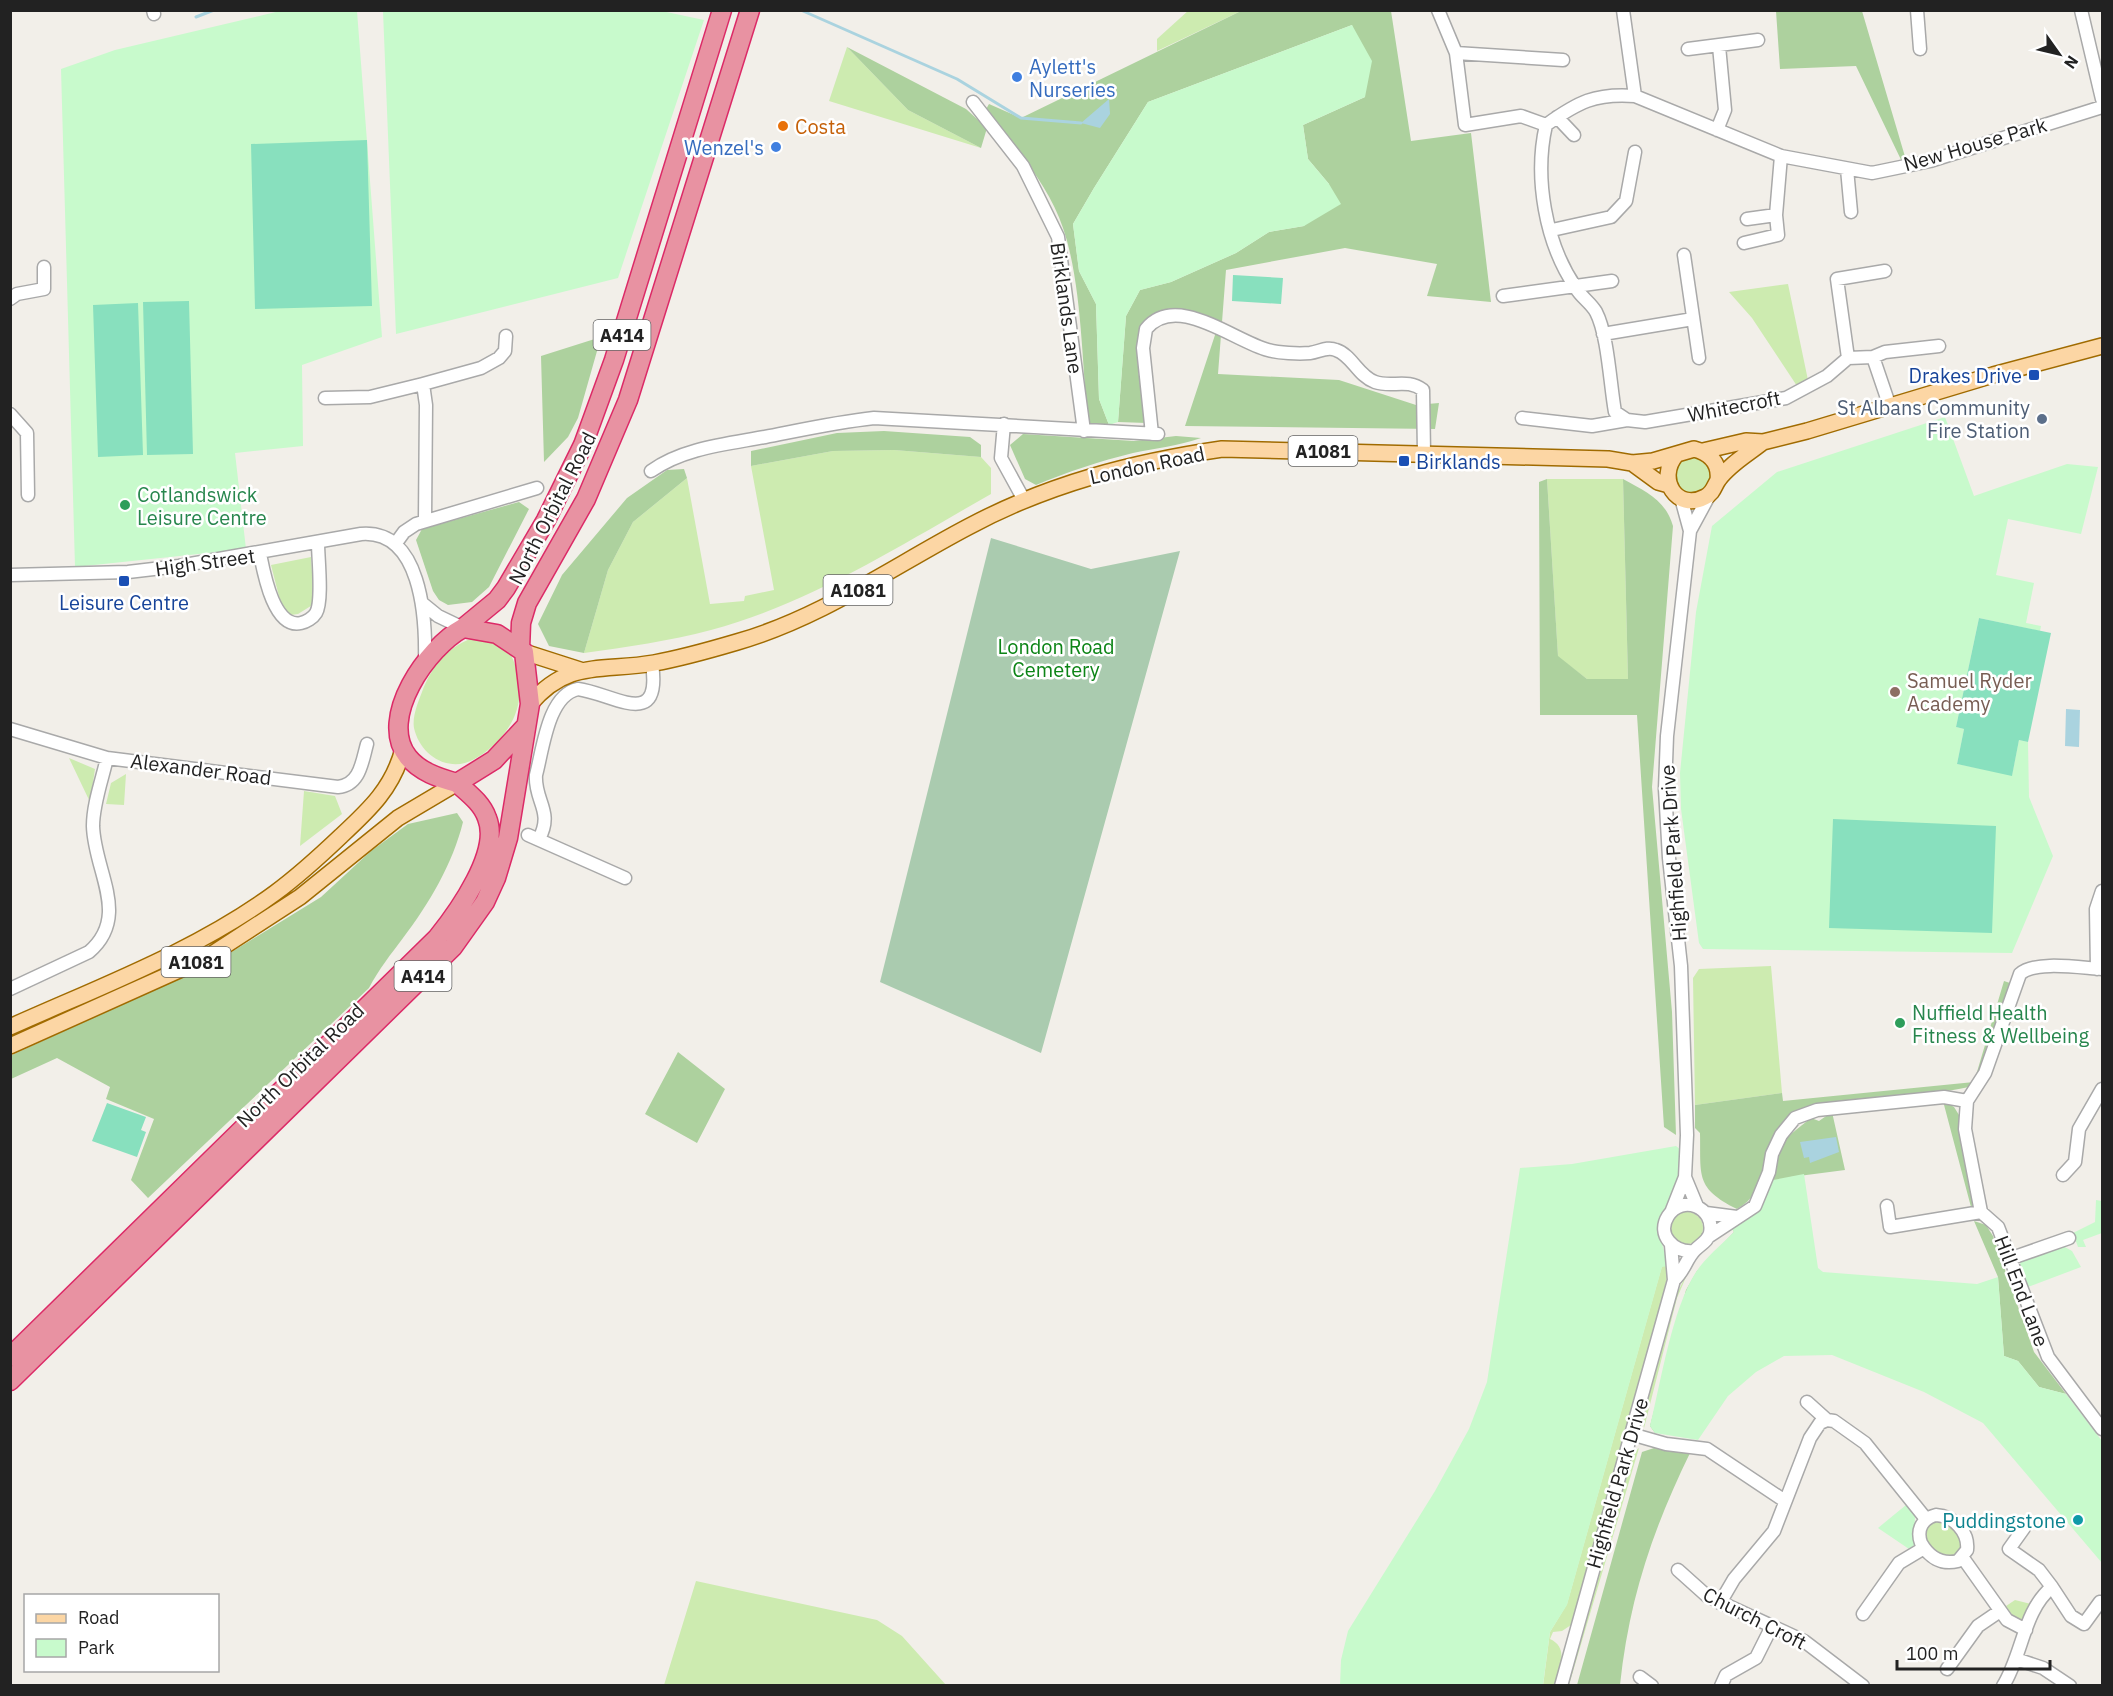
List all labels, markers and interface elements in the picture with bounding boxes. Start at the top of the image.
north arrow [2029,24,2089,84]
text: N [2060,52,2083,73]
place label: Aylett's Nurseries [1029,53,1116,103]
marker: Aylett's Nurseries [1010,70,1024,84]
street label: New House Park [1900,111,2050,177]
place label: Costa [795,113,846,140]
marker: Costa [776,119,790,133]
place label: Wenzel's [684,134,764,161]
marker: Wenzel's [769,140,783,154]
street label: Birklands Lane [1044,241,1090,376]
road number: A414 [594,320,650,350]
place label: Drakes Drive [1909,362,2022,389]
marker: Drakes Drive [2027,368,2041,382]
street label: Whitecroft [1685,384,1783,428]
place label: St Albans Community Fire Station [1837,394,2030,444]
marker: St Albans Community Fire Station [2035,412,2049,426]
street label: North Orbital Road [502,427,602,589]
road number: A1081 [1288,436,1358,466]
street label: London Road [1087,440,1207,490]
place label: Birklands [1416,448,1501,475]
marker: Birklands [1397,454,1411,468]
place label: Cotlandswick Leisure Centre [137,481,267,531]
marker: Cotlandswick Leisure Centre [118,498,132,512]
street label: High Street [153,542,257,582]
marker: Leisure Centre [117,574,131,588]
road number: A1081 [824,575,892,605]
place label: Leisure Centre [59,589,189,616]
park label: London Road Cemetery [997,633,1115,683]
place label: Samuel Ryder Academy [1907,667,2032,717]
marker: Samuel Ryder Academy [1888,685,1902,699]
street label: Alexander Road [129,747,273,791]
street label: Highfield Park Drive [1653,764,1693,942]
road number: A1081 [162,947,230,977]
road number: A414 [394,961,452,991]
street label: North Orbital Road [230,997,370,1133]
place label: Nuffield Health Fitness & Wellbeing [1912,999,2089,1049]
marker: Nuffield Health Fitness & Wellbeing [1893,1016,1907,1030]
street label: Hill End Lane [1988,1232,2056,1350]
street label: Highfield Park Drive [1580,1394,1654,1572]
place label: Puddingstone [1942,1507,2066,1534]
marker: Puddingstone [2071,1513,2085,1527]
street label: Church Croft [1699,1580,1811,1656]
legend [24,1594,219,1672]
text: Road [78,1606,119,1629]
scale bar [1897,1633,2050,1671]
text: Park [78,1636,115,1659]
text: 100 m [1906,1642,1958,1665]

